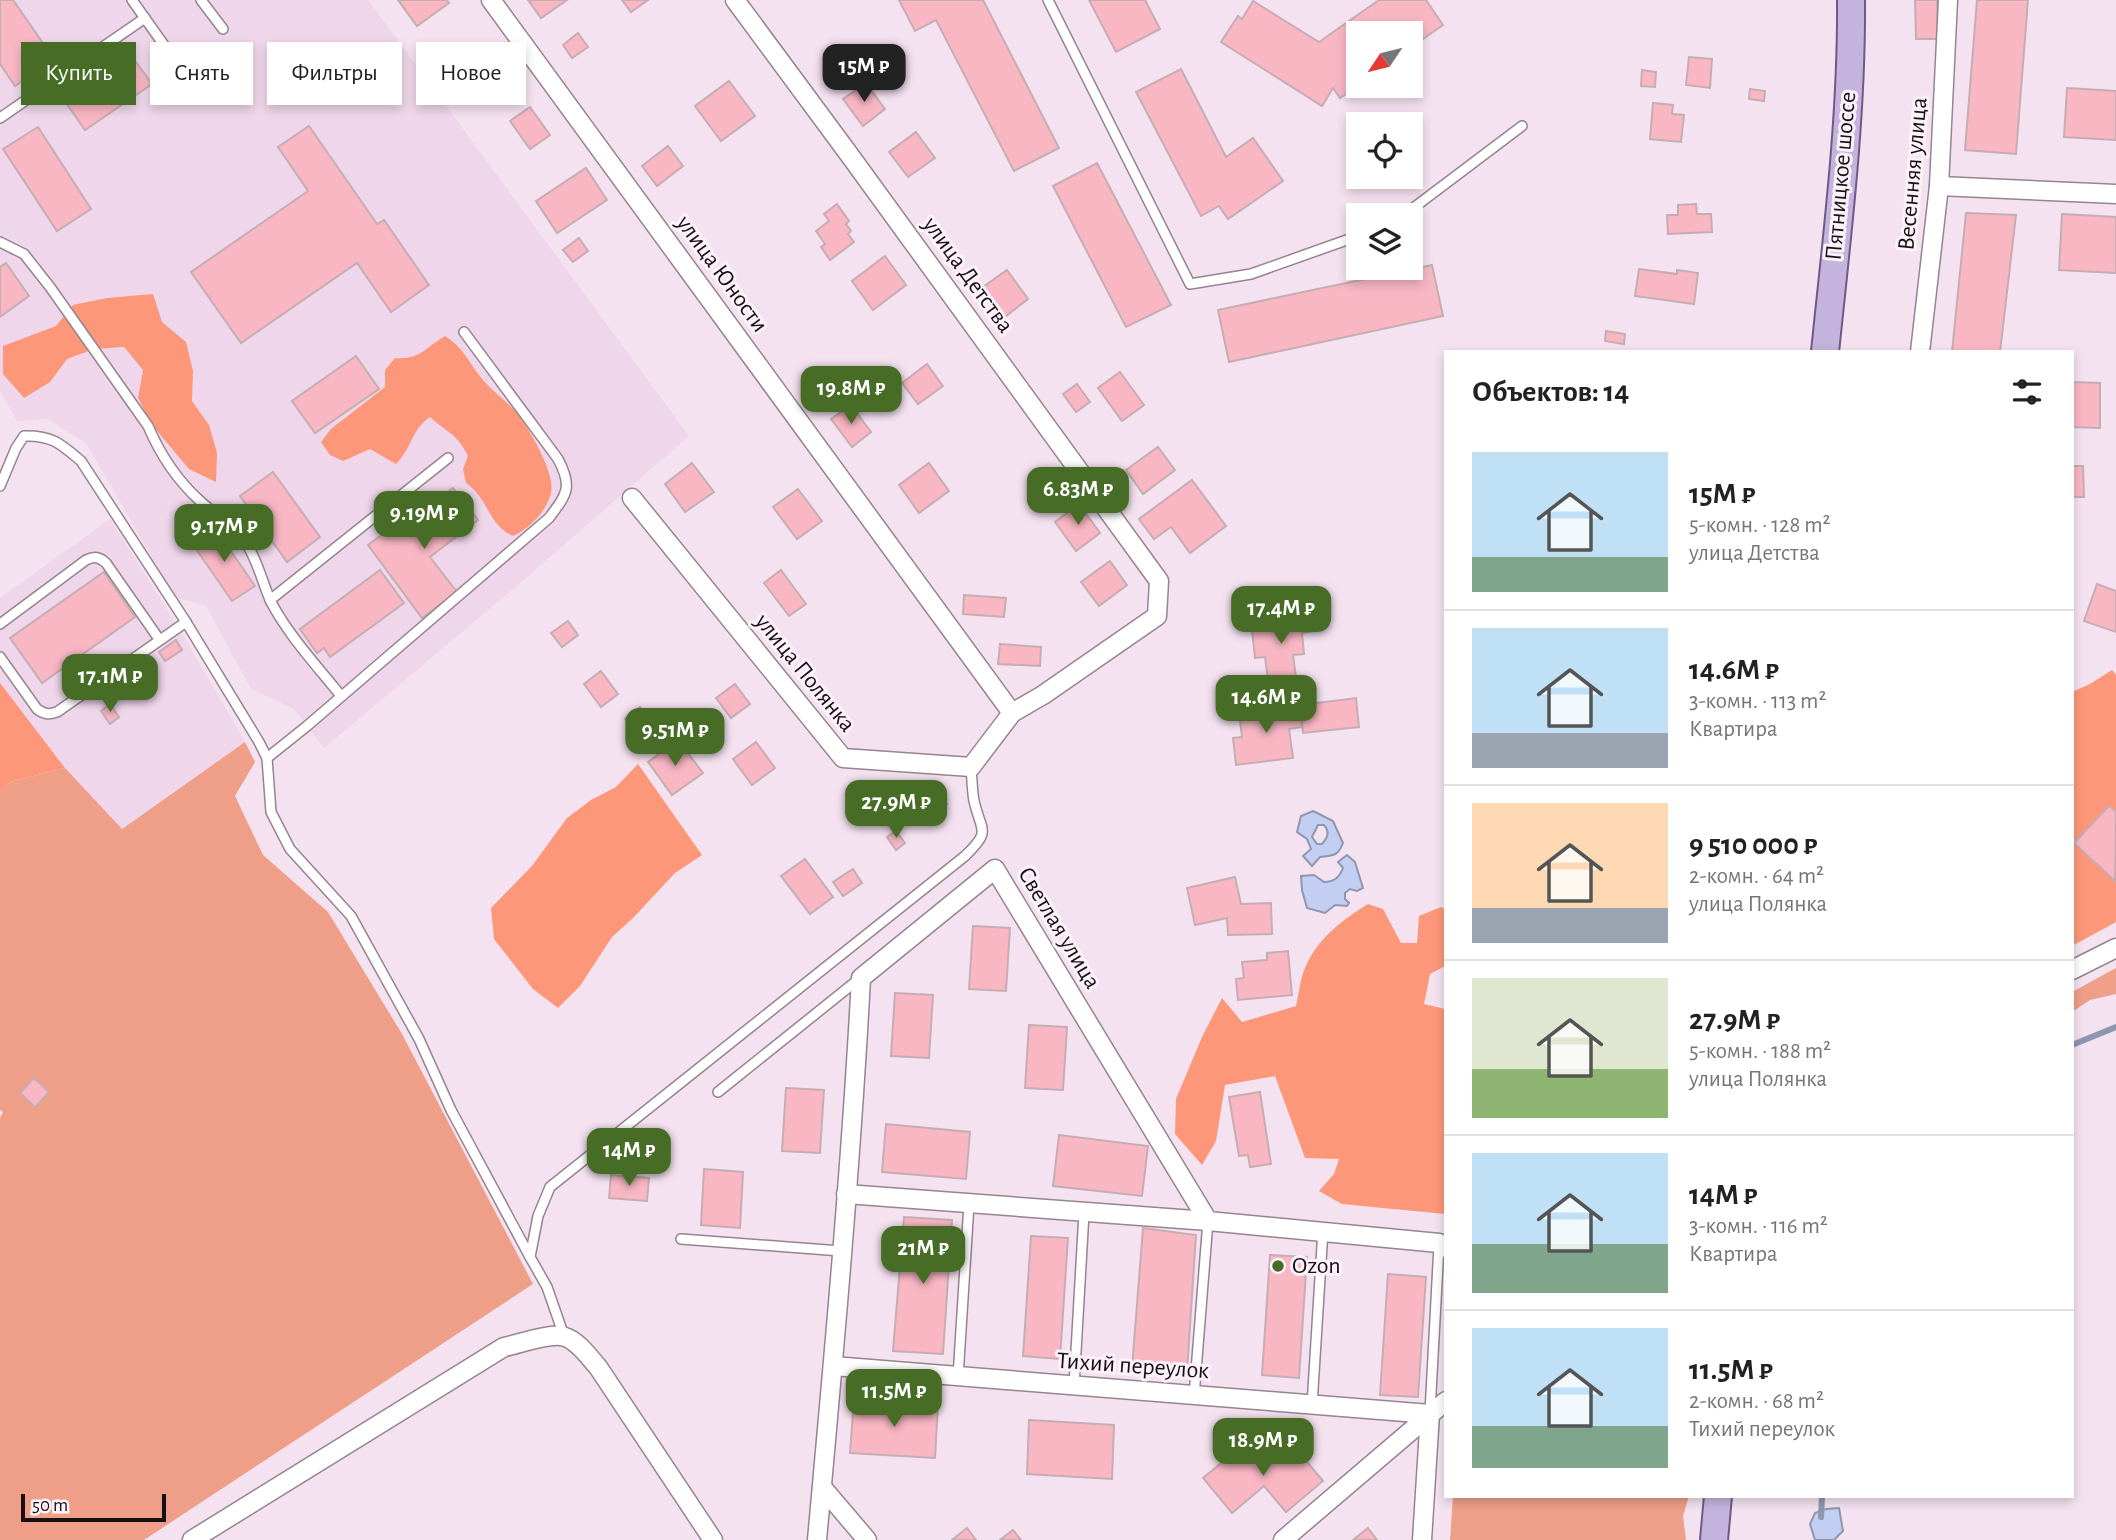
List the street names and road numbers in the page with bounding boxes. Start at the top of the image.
street label: Пятницкое шоссе [1822,91,1860,261]
street label: Весенняя улица [1894,96,1932,251]
street label: улица Юности [671,210,772,337]
street label: улица Детства [918,212,1018,337]
street label: улица Полянка [750,609,860,736]
street label: Светлая улица [1013,863,1105,993]
street label: Тихий переулок [1056,1349,1210,1383]

